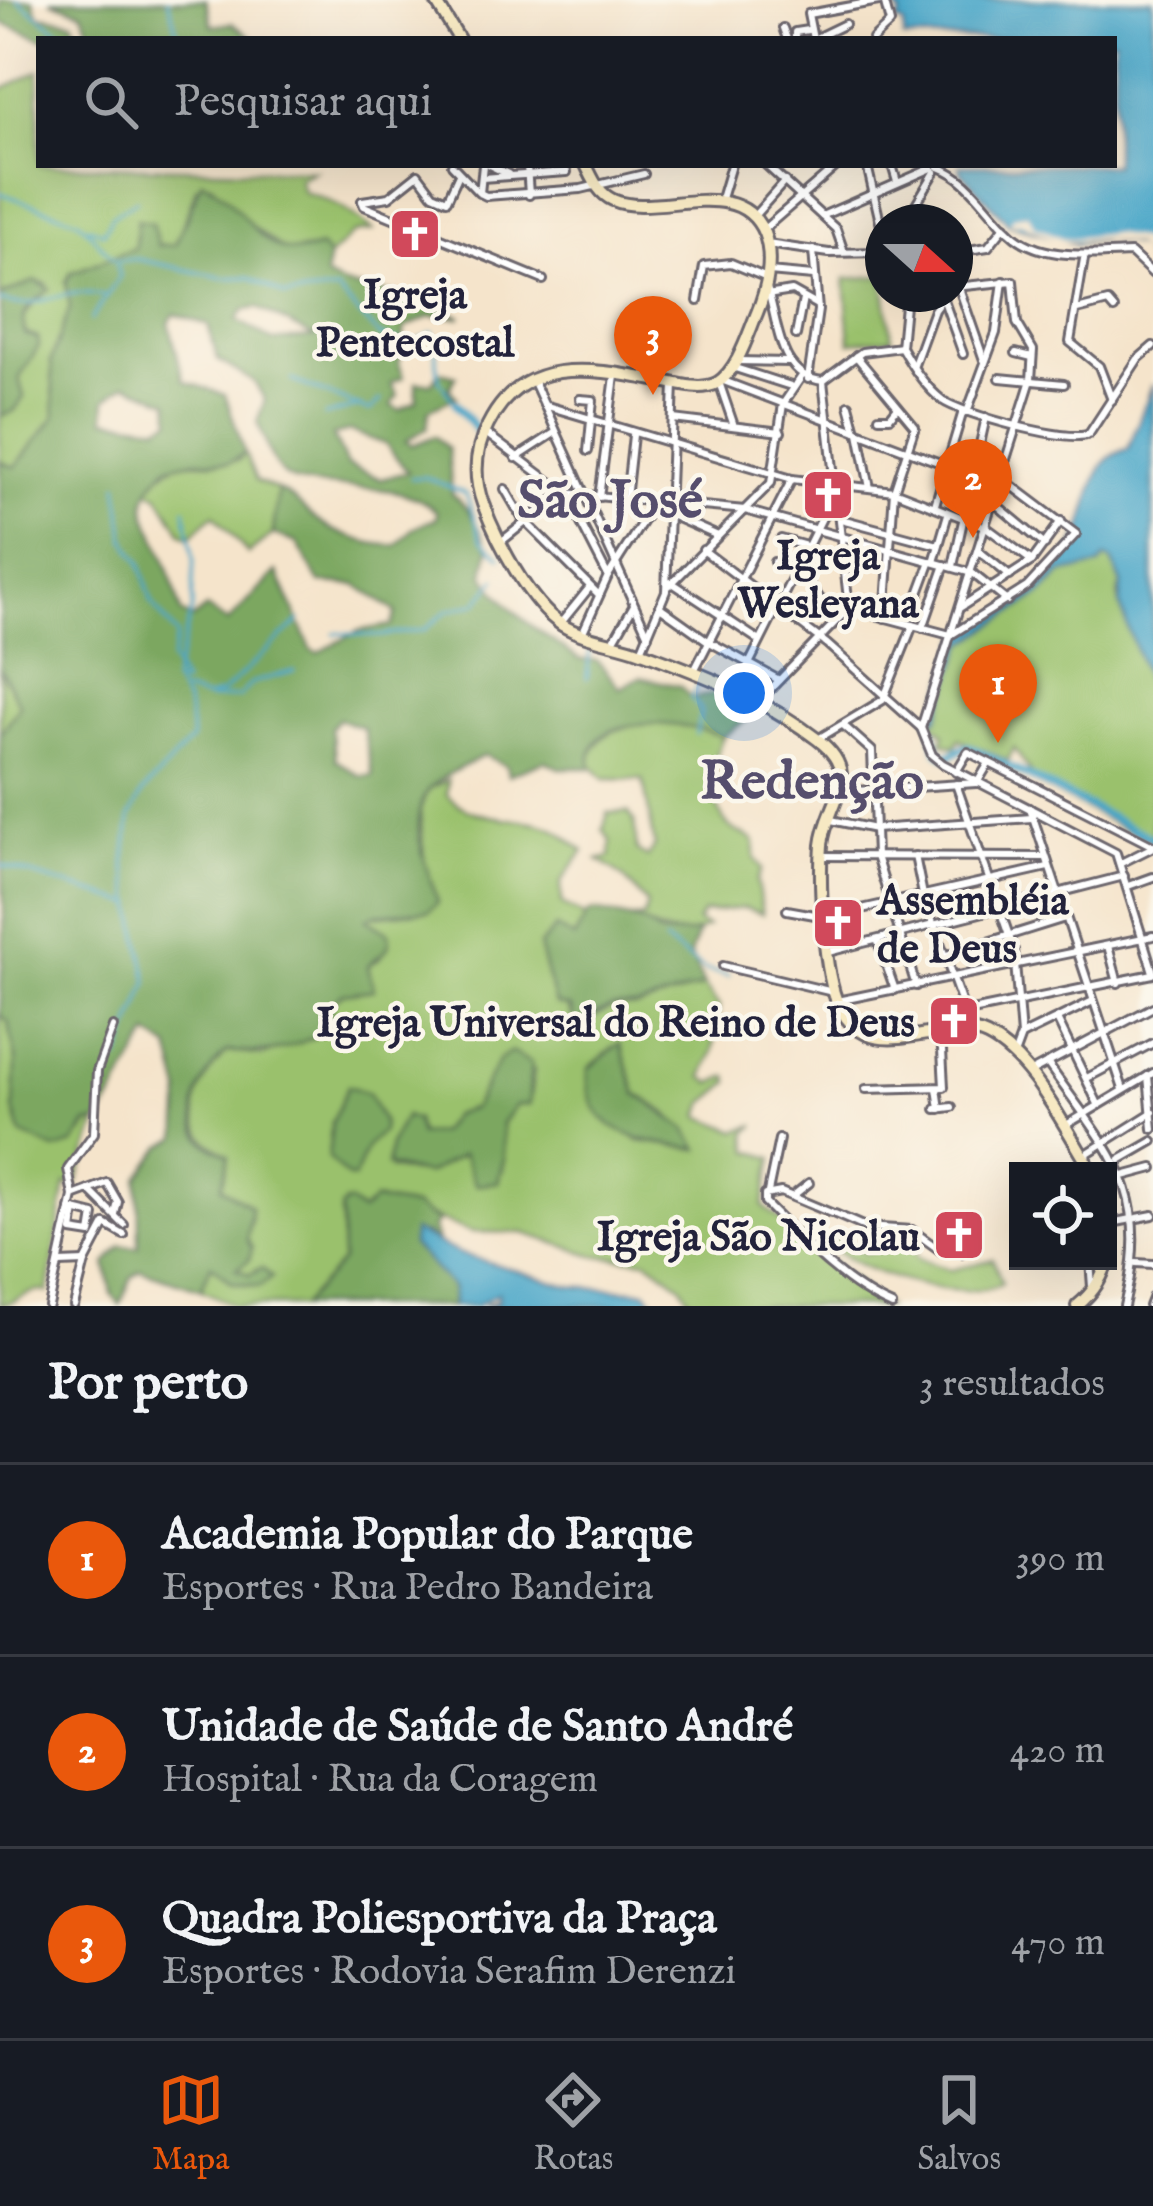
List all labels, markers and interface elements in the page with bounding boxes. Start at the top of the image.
search box [36,36,1117,168]
icon: search [78,69,144,135]
text: Pesquisar aqui [174,74,432,131]
north arrow [865,204,973,312]
church icon: Igreja Pentecostal [387,206,443,262]
place label: Igreja Pentecostal [316,270,516,371]
pin: 3 [614,296,692,395]
pin: 2 [934,439,1012,538]
church icon: Igreja Wesleyana [800,467,856,523]
district label: São José [517,468,703,537]
place label: Igreja Wesleyana [737,531,920,632]
pin: 1 [959,644,1037,743]
your location [714,663,774,723]
district label: Redenção [700,749,924,818]
place label: Assembléia de Deus [875,876,1070,977]
church icon: Assembléia de Deus [810,895,866,951]
church icon: Igreja Universal do Reino de Deus [926,993,982,1049]
place label: Igreja Universal do Reino de Deus [317,998,915,1051]
map controls [1009,1162,1117,1270]
button: locate [1009,1162,1117,1270]
church icon: Igreja São Nicolau [931,1207,987,1263]
place label: Igreja São Nicolau [597,1212,920,1265]
text: Por perto [48,1352,248,1417]
text: 3 resultados [919,1360,1105,1409]
text: Academia Popular do Parque [162,1507,693,1564]
text: 1 [80,1535,94,1584]
text: 390 m [1016,1535,1105,1584]
text: Esportes · Rua Pedro Bandeira [162,1564,653,1613]
text: Unidade de Saúde de Santo André [162,1699,793,1756]
text: 2 [78,1727,96,1776]
text: 420 m [1010,1727,1105,1776]
text: Hospital · Rua da Coragem [162,1756,598,1805]
text: Quadra Poliesportiva da Praça [162,1891,717,1948]
text: 3 [80,1919,94,1968]
text: 470 m [1011,1919,1105,1968]
text: Esportes · Rodovia Serafim Derenzi [162,1948,736,1997]
tab: Mapa [152,2067,229,2181]
tab: Rotas [534,2067,613,2181]
tab: Salvos [917,2067,1001,2181]

